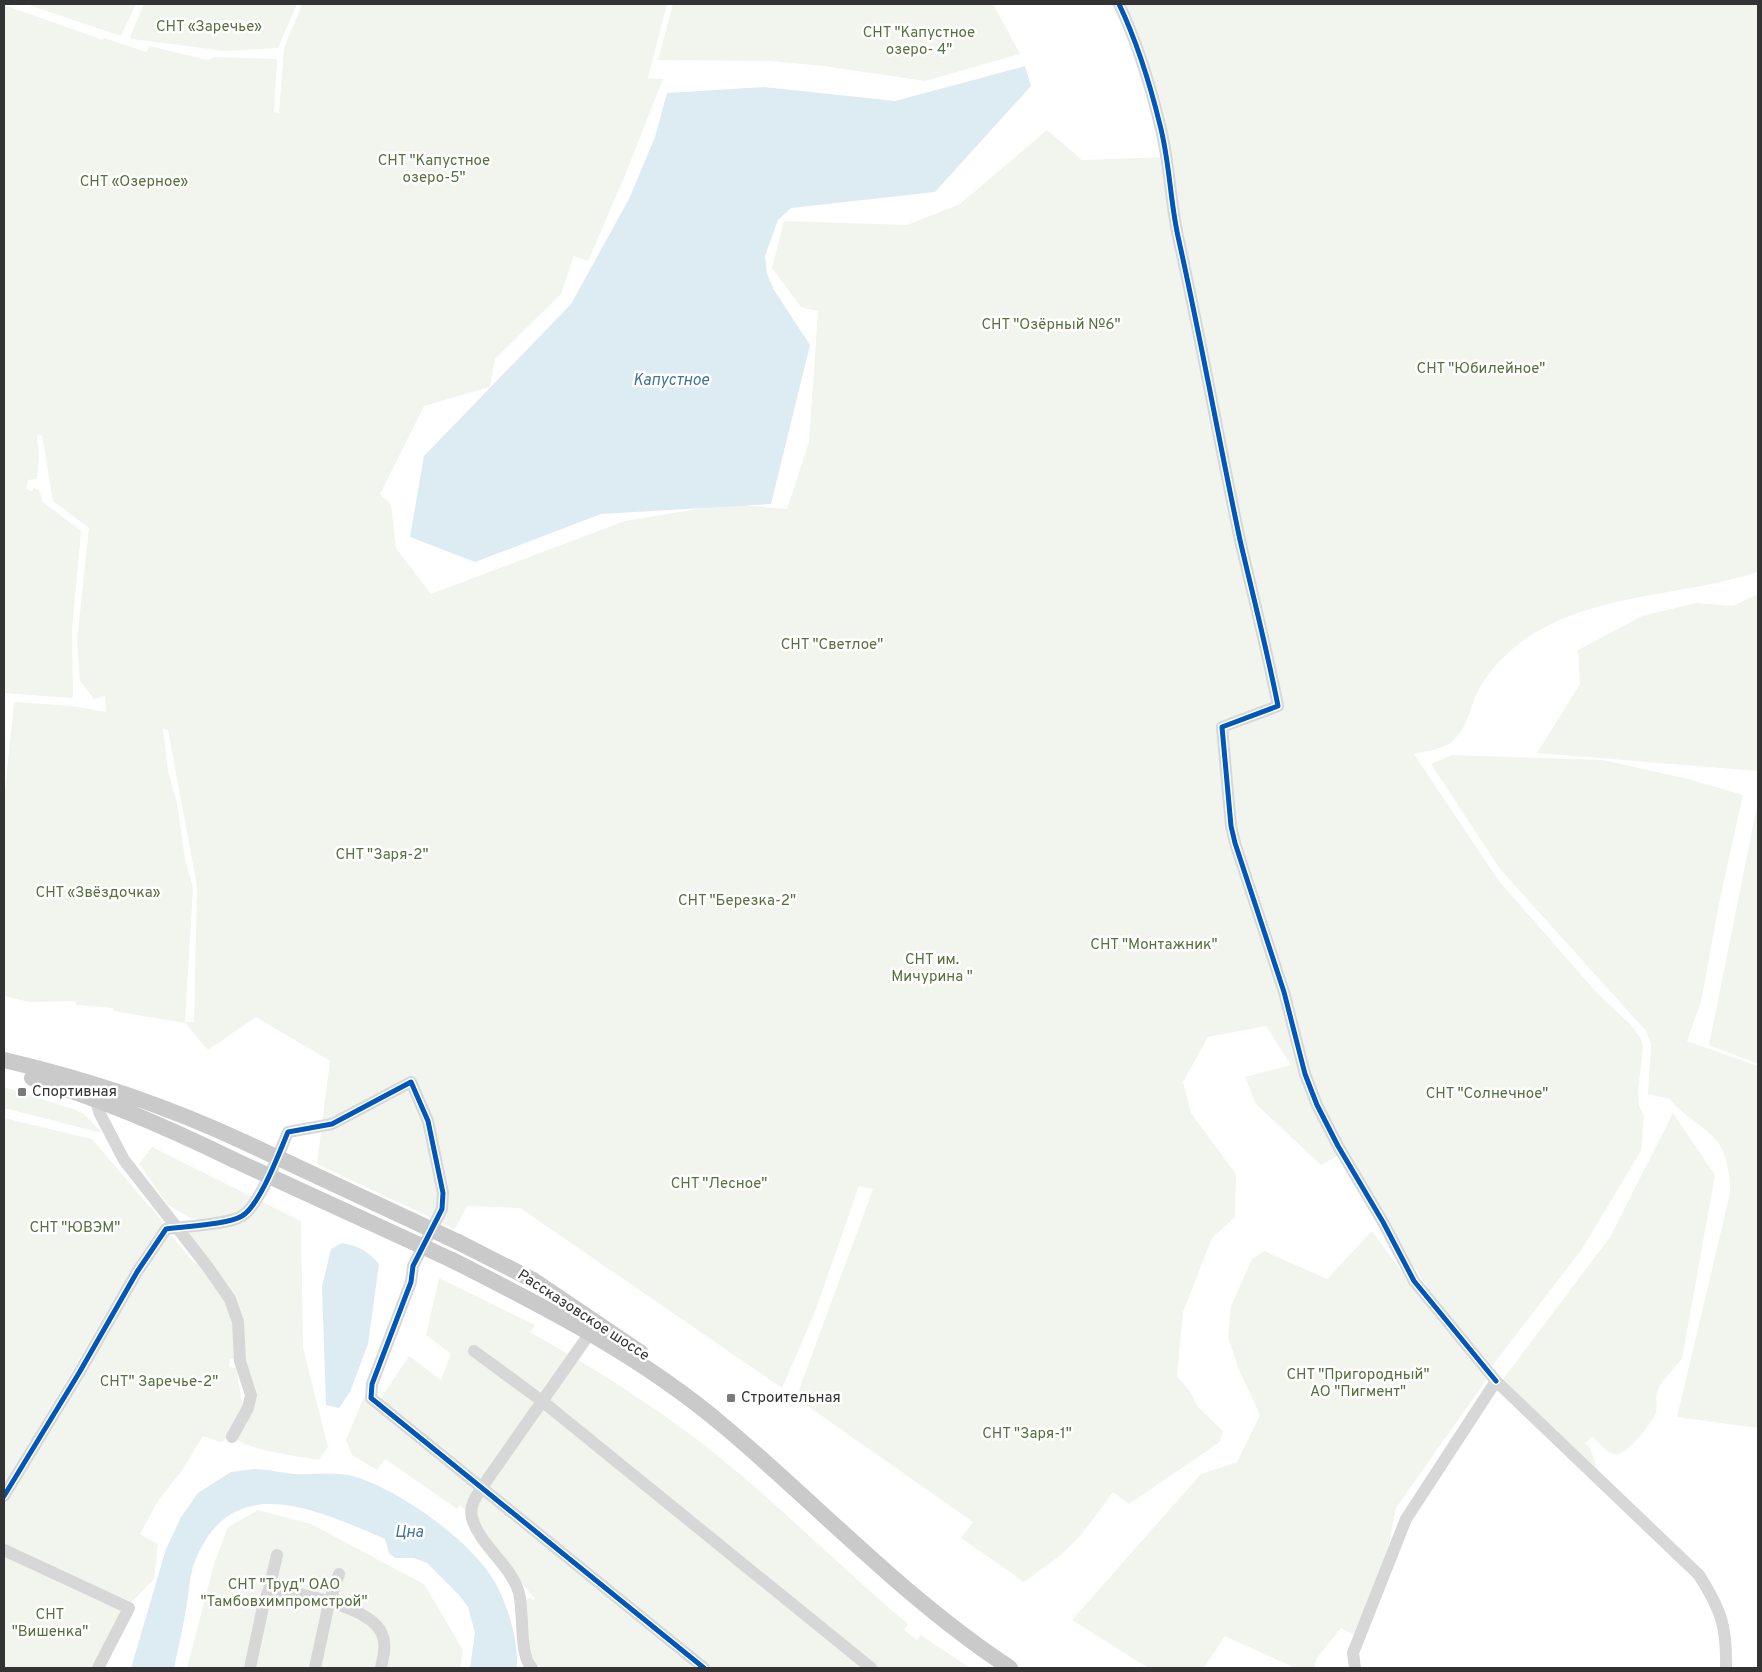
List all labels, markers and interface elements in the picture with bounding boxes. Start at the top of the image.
park label: СНТ «Заречье» [156,18,262,37]
park label: СНТ "Капустное озеро- 4" [863,24,975,60]
park label: СНТ "Капустное озеро-5" [378,152,490,188]
park label: СНТ «Озерное» [80,173,189,192]
park label: СНТ "Озёрный №6" [982,316,1121,335]
park label: СНТ "Юбилейное" [1417,360,1545,379]
water label: Капустное [633,371,710,391]
park label: СНТ "Светлое" [781,636,883,655]
park label: СНТ "Заря-2" [335,846,429,865]
park label: СНТ «Звёздочка» [36,884,161,903]
park label: СНТ "Березка-2" [678,892,796,911]
park label: СНТ "Монтажник" [1090,936,1218,955]
park label: СНТ им. Мичурина " [891,951,973,987]
place label: Спортивная [32,1083,117,1102]
park label: СНТ "Солнечное" [1426,1085,1548,1104]
marker: Спортивная [16,1086,28,1098]
park label: СНТ "Лесное" [671,1175,767,1194]
park label: СНТ "ЮВЭМ" [30,1219,120,1238]
street label: Рассказовское шоссе [513,1266,653,1366]
park label: СНТ "Пригородный" АО "Пигмент" [1287,1366,1429,1402]
park label: СНТ" Заречье-2" [100,1373,218,1392]
place label: Строительная [741,1389,841,1408]
marker: Строительная [725,1392,737,1404]
park label: СНТ "Заря-1" [982,1425,1072,1444]
water label: Цна [395,1523,424,1543]
park label: СНТ "Труд" ОАО "Тамбовхимпромстрой" [201,1576,367,1612]
park label: СНТ "Вишенка" [12,1606,88,1642]

